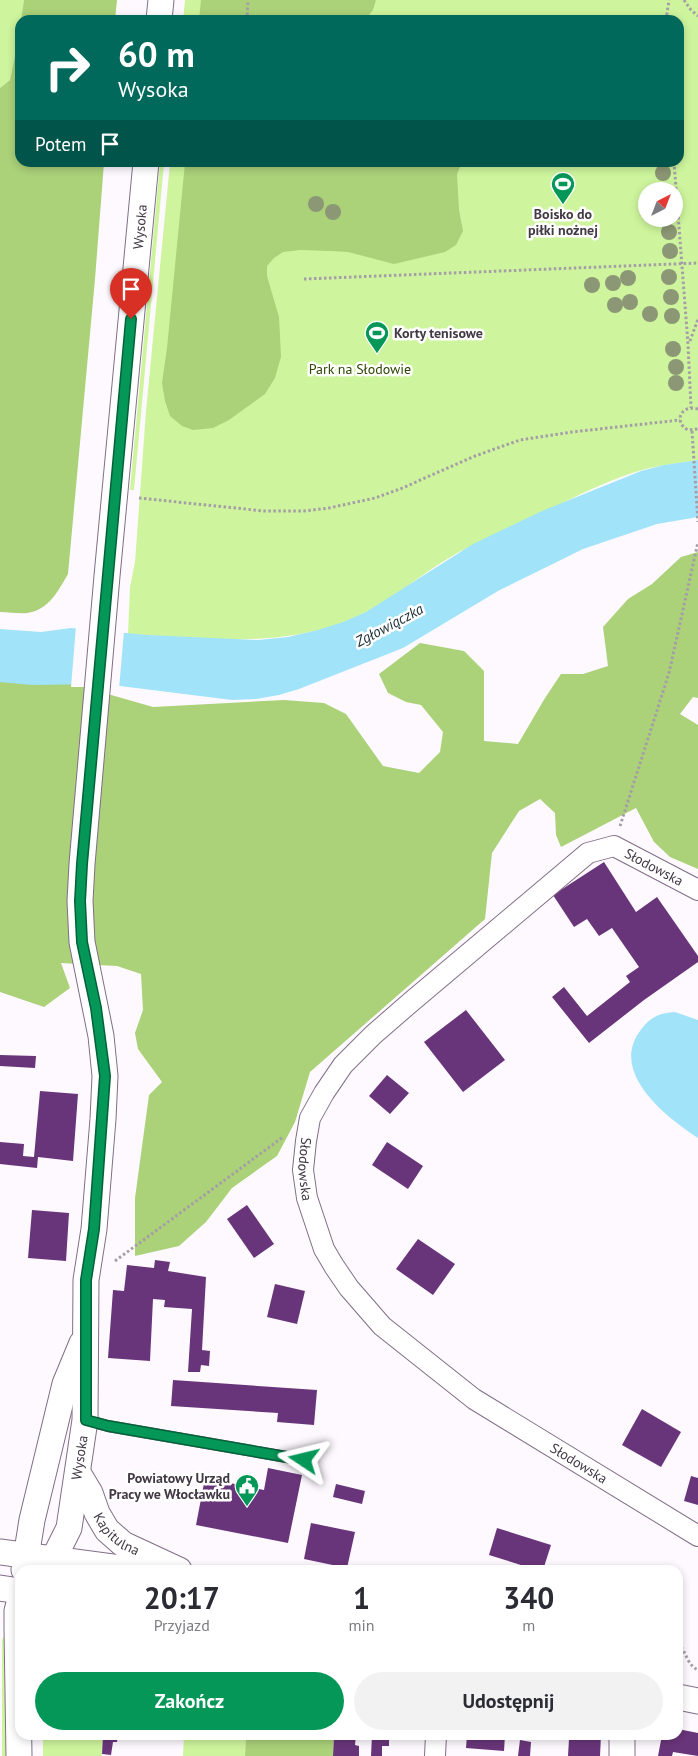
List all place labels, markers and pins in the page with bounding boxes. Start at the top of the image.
sports icon: Boisko do piłki nożnej [550,171,576,205]
place label: Boisko do piłki nożnej [528,205,598,239]
pin [110,268,152,319]
sports icon: Korty tenisowe [364,320,390,354]
place label: Korty tenisowe [394,324,483,342]
place label: Powiatowy Urząd Pracy we Włocławku [109,1469,230,1503]
public building icon: Powiatowy Urząd Pracy we Włocławku [234,1473,260,1507]

